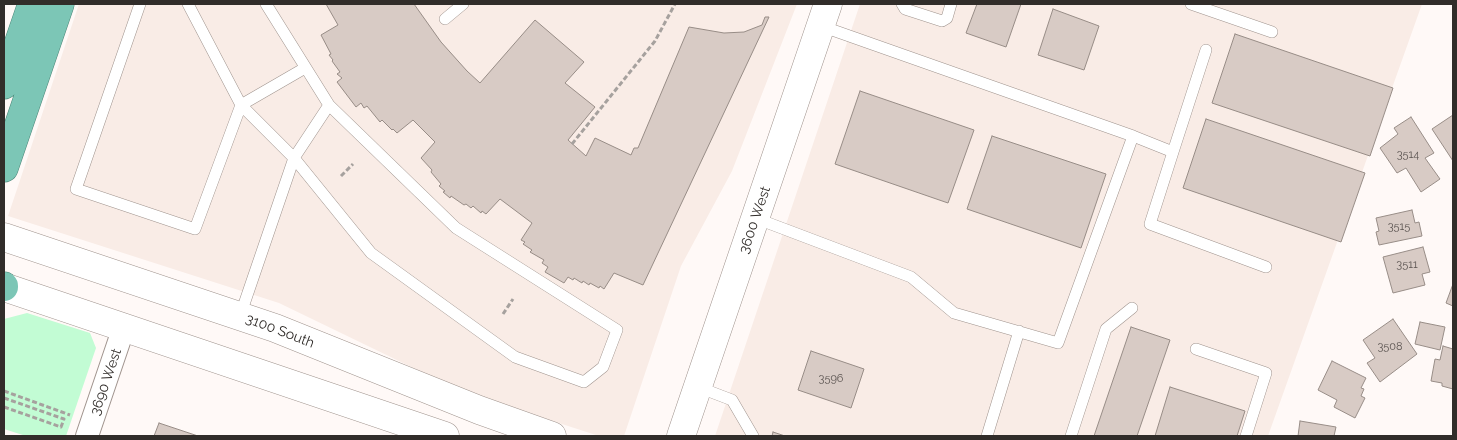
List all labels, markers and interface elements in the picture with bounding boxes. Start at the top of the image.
house number: 3514 [1397,148,1419,162]
street label: 3600 West [736,184,774,256]
house number: 3515 [1388,220,1410,234]
house number: 3511 [1396,258,1418,272]
street label: 3100 South [243,310,317,352]
house number: 3508 [1377,340,1403,354]
street label: 3690 West [87,346,125,418]
house number: 3596 [819,372,843,386]

